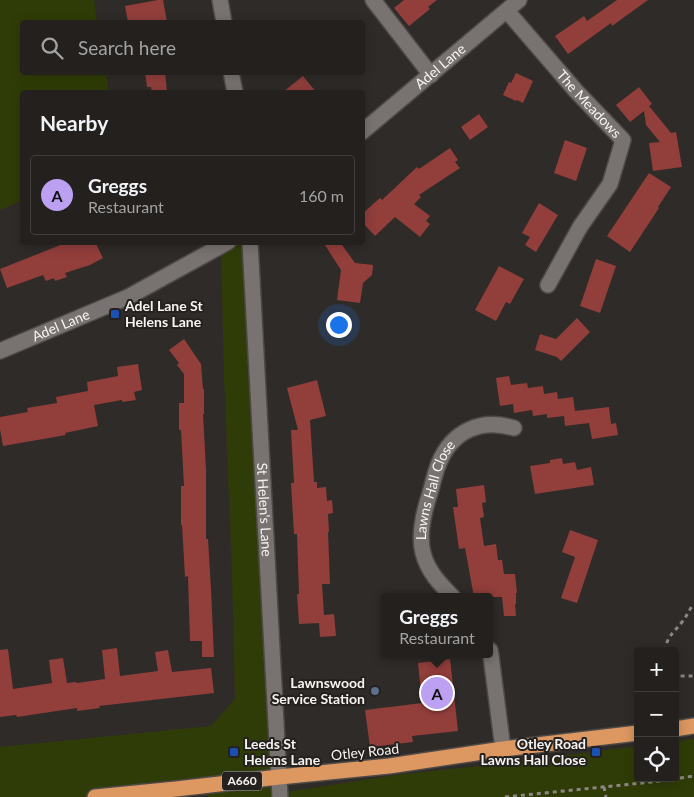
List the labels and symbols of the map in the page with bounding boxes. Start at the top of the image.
street label: Adel Lane [411,40,469,92]
street label: The Meadows [554,66,625,141]
place label: Adel Lane St Helens Lane [124,297,203,330]
street label: Adel Lane [29,305,92,345]
marker: Adel Lane St Helens Lane [109,308,121,320]
your location [326,312,352,338]
street label: Lawns Hall Close [412,436,458,540]
street label: St Helen's Lane [254,462,276,557]
place label: Lawnswood Service Station [272,674,365,707]
pin: A [421,674,453,712]
marker: Lawnswood Service Station [369,685,381,697]
place label: Leeds St Helens Lane [244,735,321,768]
place label: Otley Road Lawns Hall Close [481,735,587,768]
street label: Otley Road [330,739,400,764]
marker: Leeds St Helens Lane [228,746,240,758]
marker: Otley Road Lawns Hall Close [590,746,602,758]
road number: A660 [222,771,262,790]

